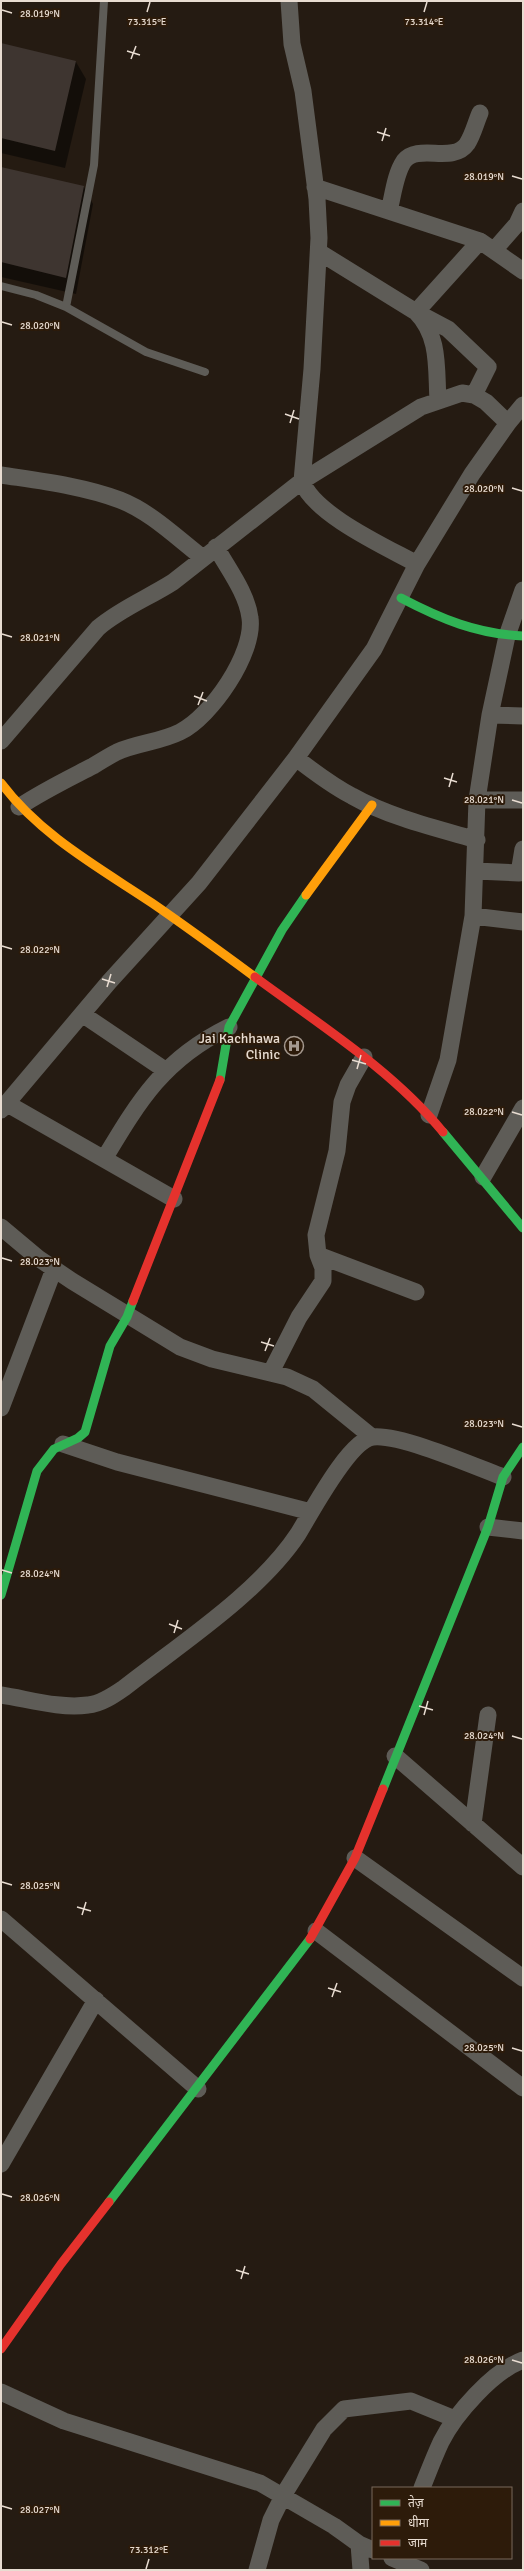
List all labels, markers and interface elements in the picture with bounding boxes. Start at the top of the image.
text: 28.019°N [20,8,60,20]
text: 73.315°E [128,16,167,28]
text: 73.314°E [405,16,444,28]
text: 28.019°N [464,171,504,183]
text: 28.020°N [20,320,60,332]
text: 28.020°N [464,483,504,495]
text: 28.021°N [20,632,60,644]
text: 28.021°N [464,794,504,806]
text: 28.022°N [20,944,60,956]
place label: Jai Kachhawa Clinic [199,1030,280,1063]
hospital icon: Jai Kachhawa Clinic [283,1035,305,1057]
text: 28.022°N [464,1106,504,1118]
text: 28.023°N [20,1256,60,1268]
text: 28.023°N [464,1418,504,1430]
text: 28.024°N [20,1568,60,1580]
text: 28.024°N [464,1730,504,1742]
text: 28.025°N [20,1880,60,1892]
text: 28.025°N [464,2042,504,2054]
text: 28.026°N [20,2192,60,2204]
text: 28.026°N [464,2354,504,2366]
legend [372,2487,512,2559]
text: तेज़ [408,2495,425,2511]
text: 28.027°N [20,2504,60,2516]
text: धीमा [408,2515,430,2531]
text: जाम [408,2536,428,2551]
text: 73.312°E [130,2544,169,2556]

